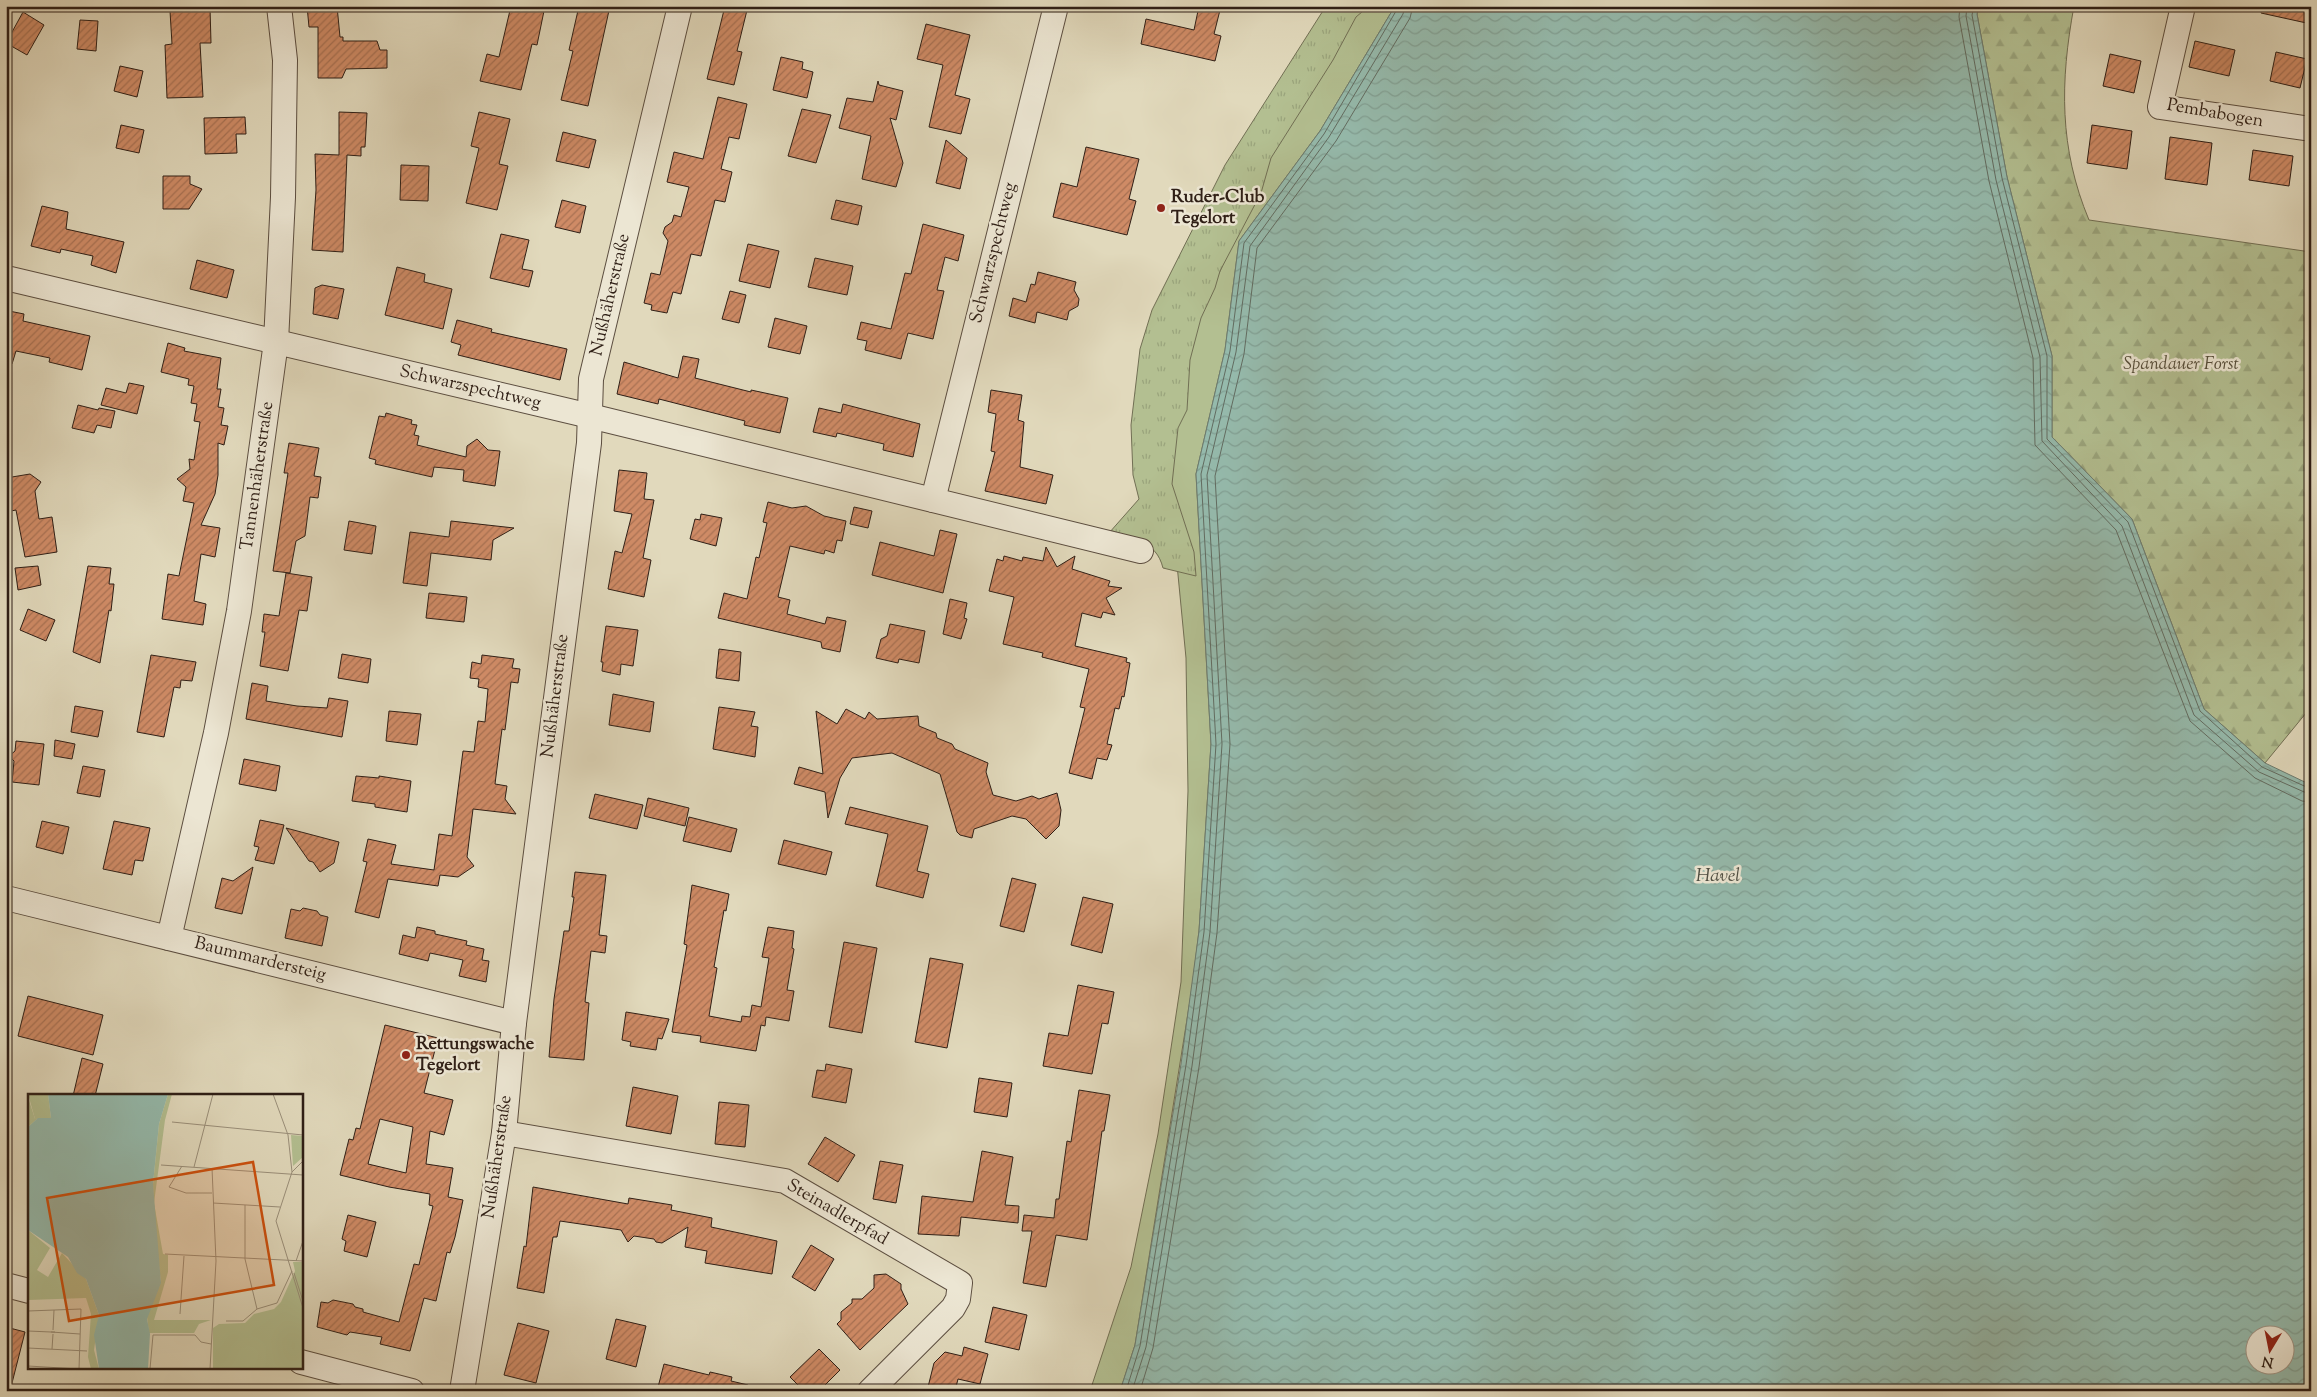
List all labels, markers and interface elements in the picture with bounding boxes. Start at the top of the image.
street label: Pembabogen [2165,93,2266,135]
street label: Schwarzspechtweg [964,180,1024,326]
place label: Ruder-Club Tegelort [1171,185,1265,232]
marker: Ruder-Club Tegelort [1155,202,1167,214]
street label: Nußhäherstraße [584,231,638,359]
park label: Spandauer Forst [2123,352,2239,378]
street label: Schwarzspechtweg [397,359,543,417]
street label: Tannenhäherstraße [235,400,281,552]
street label: Nußhäherstraße [536,633,576,759]
water label: Havel [1696,863,1740,890]
street label: Baummardersteig [191,931,329,989]
place label: Rettungswache Tegelort [416,1032,535,1079]
marker: Rettungswache Tegelort [400,1049,412,1061]
street label: Nußhäherstraße [476,1093,520,1221]
inset map [28,1094,302,1370]
street label: Steinadlerpfad [781,1173,893,1253]
north arrow [2244,1324,2294,1374]
text: N [2261,1350,2275,1372]

